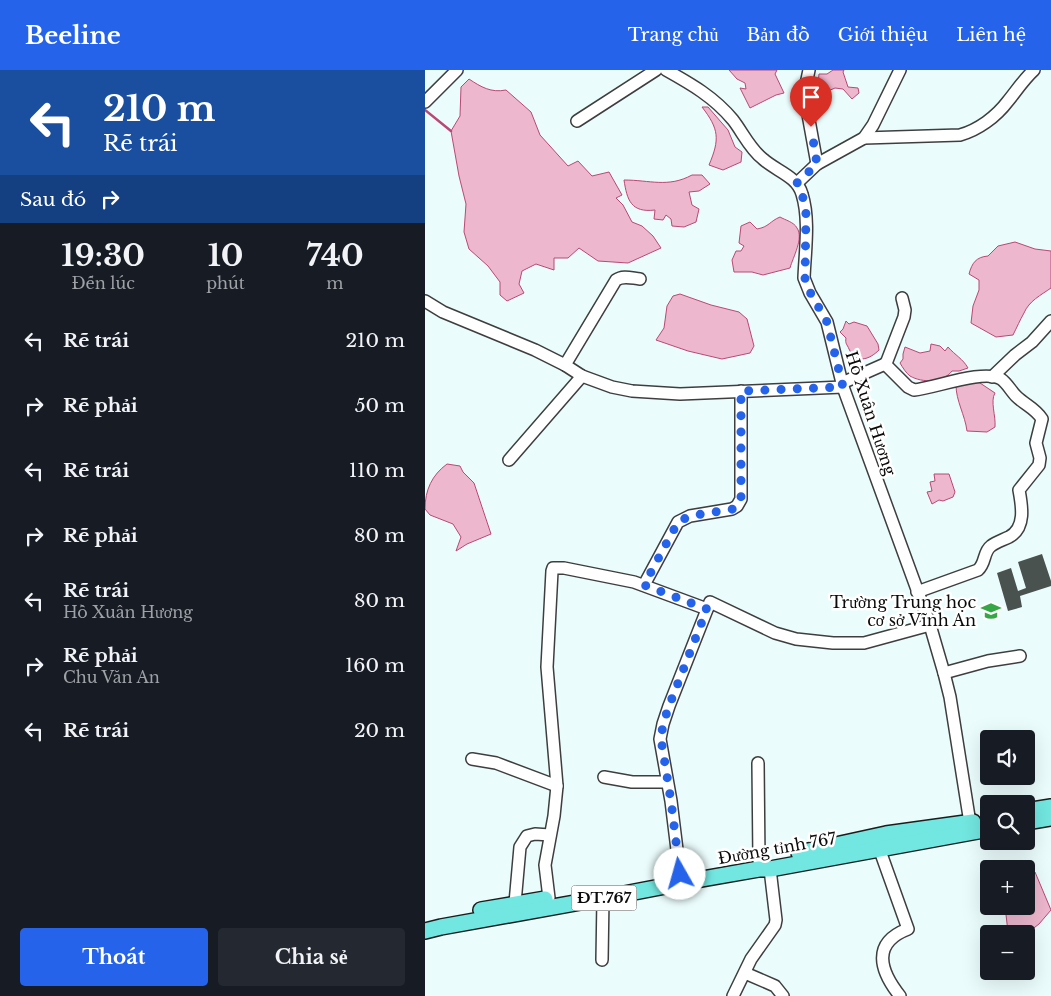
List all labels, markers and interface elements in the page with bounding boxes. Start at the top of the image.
text: Beeline [25,21,121,50]
text: Trang chủ [628,24,719,46]
text: Bản đồ [747,24,810,46]
text: Giới thiệu [838,24,928,46]
text: Liên hệ [956,24,1026,46]
pin [790,76,832,127]
icon: arrive [797,83,825,111]
text: 210 m [103,87,216,130]
icon: left [20,90,85,155]
text: Rẽ trái [103,130,178,157]
icon: right [96,185,124,213]
text: Sau đó [20,188,86,211]
text: 19:30 [61,237,145,274]
text: 10 [208,237,243,274]
text: 740 [306,237,364,274]
text: Đến lúc [71,273,135,293]
text: phút [206,273,245,293]
text: m [326,273,344,293]
icon: left [20,327,48,355]
text: Rẽ trái [63,329,129,352]
text: 210 m [345,329,405,352]
street label: Hồ Xuân Hương [841,348,901,478]
icon: right [20,392,48,420]
text: Rẽ phải [63,394,138,417]
text: 50 m [355,394,405,417]
icon: left [20,457,48,485]
text: Rẽ trái [63,459,129,482]
text: 110 m [349,459,405,482]
icon: right [20,522,48,550]
text: Rẽ phải [63,524,138,547]
text: 80 m [354,524,405,547]
text: Rẽ trái [63,579,129,602]
icon: left [20,587,48,615]
text: 80 m [354,589,405,612]
place label: Trường Trung học cơ sở Vĩnh An [830,592,976,630]
school or university icon: Trường Trung học cơ sở Vĩnh An [980,600,1002,622]
text: Hồ Xuân Hương [63,602,193,622]
text: Rẽ phải [63,644,138,667]
icon: right [20,652,48,680]
text: 160 m [345,654,405,677]
text: Chu Văn An [63,667,160,687]
icon: left [20,717,48,745]
text: Rẽ trái [63,719,129,742]
text: 20 m [354,719,405,742]
map controls [980,730,1035,980]
button: sound [980,730,1035,785]
button: search [980,795,1035,850]
street label: Đường tỉnh 767 [716,828,839,868]
position arrow [653,847,705,899]
button: + [980,860,1035,915]
road number: ĐT.767 [571,886,637,910]
button: − [980,925,1035,980]
button: Thoát [20,928,208,986]
button: Chia sẻ [218,928,405,986]

